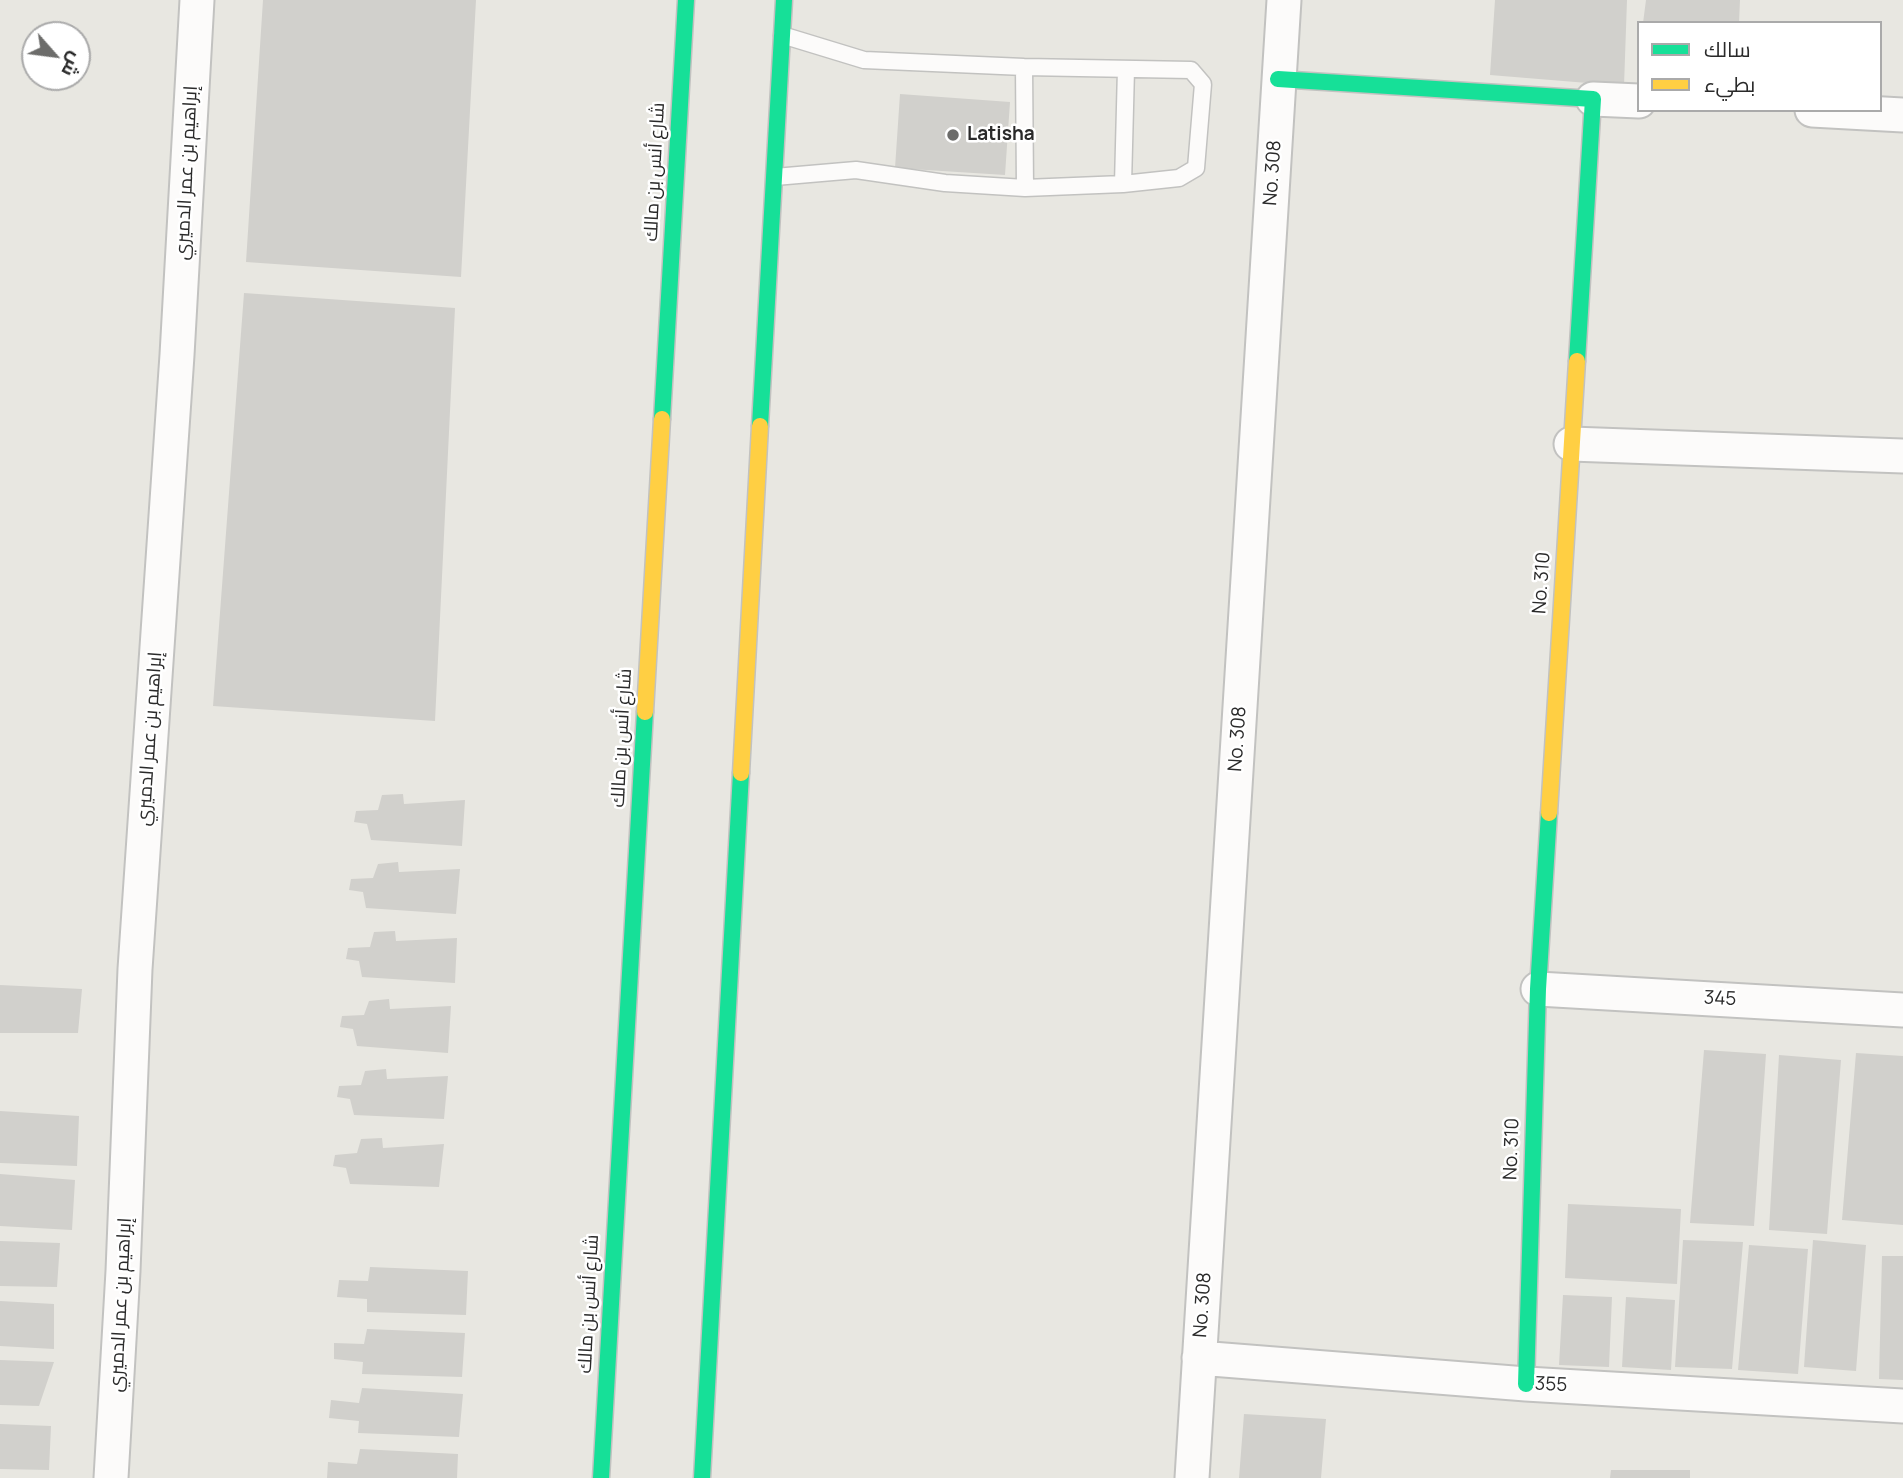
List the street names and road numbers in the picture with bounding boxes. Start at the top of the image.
street label: إبراهيم بن عمر الدميري [171,85,203,261]
street label: شارع أنس بن مالك [640,102,670,242]
street label: No. 308 [1259,139,1287,207]
street label: No. 310 [1528,551,1556,615]
street label: إبراهيم بن عمر الدميري [133,651,167,827]
street label: شارع أنس بن مالك [607,668,637,808]
street label: No. 308 [1224,705,1252,773]
street label: 345 [1703,987,1737,1011]
street label: No. 310 [1500,1118,1524,1180]
street label: إبراهيم بن عمر الدميري [105,1217,137,1393]
street label: شارع أنس بن مالك [574,1234,604,1374]
street label: No. 308 [1189,1271,1217,1339]
street label: 355 [1534,1373,1568,1397]

